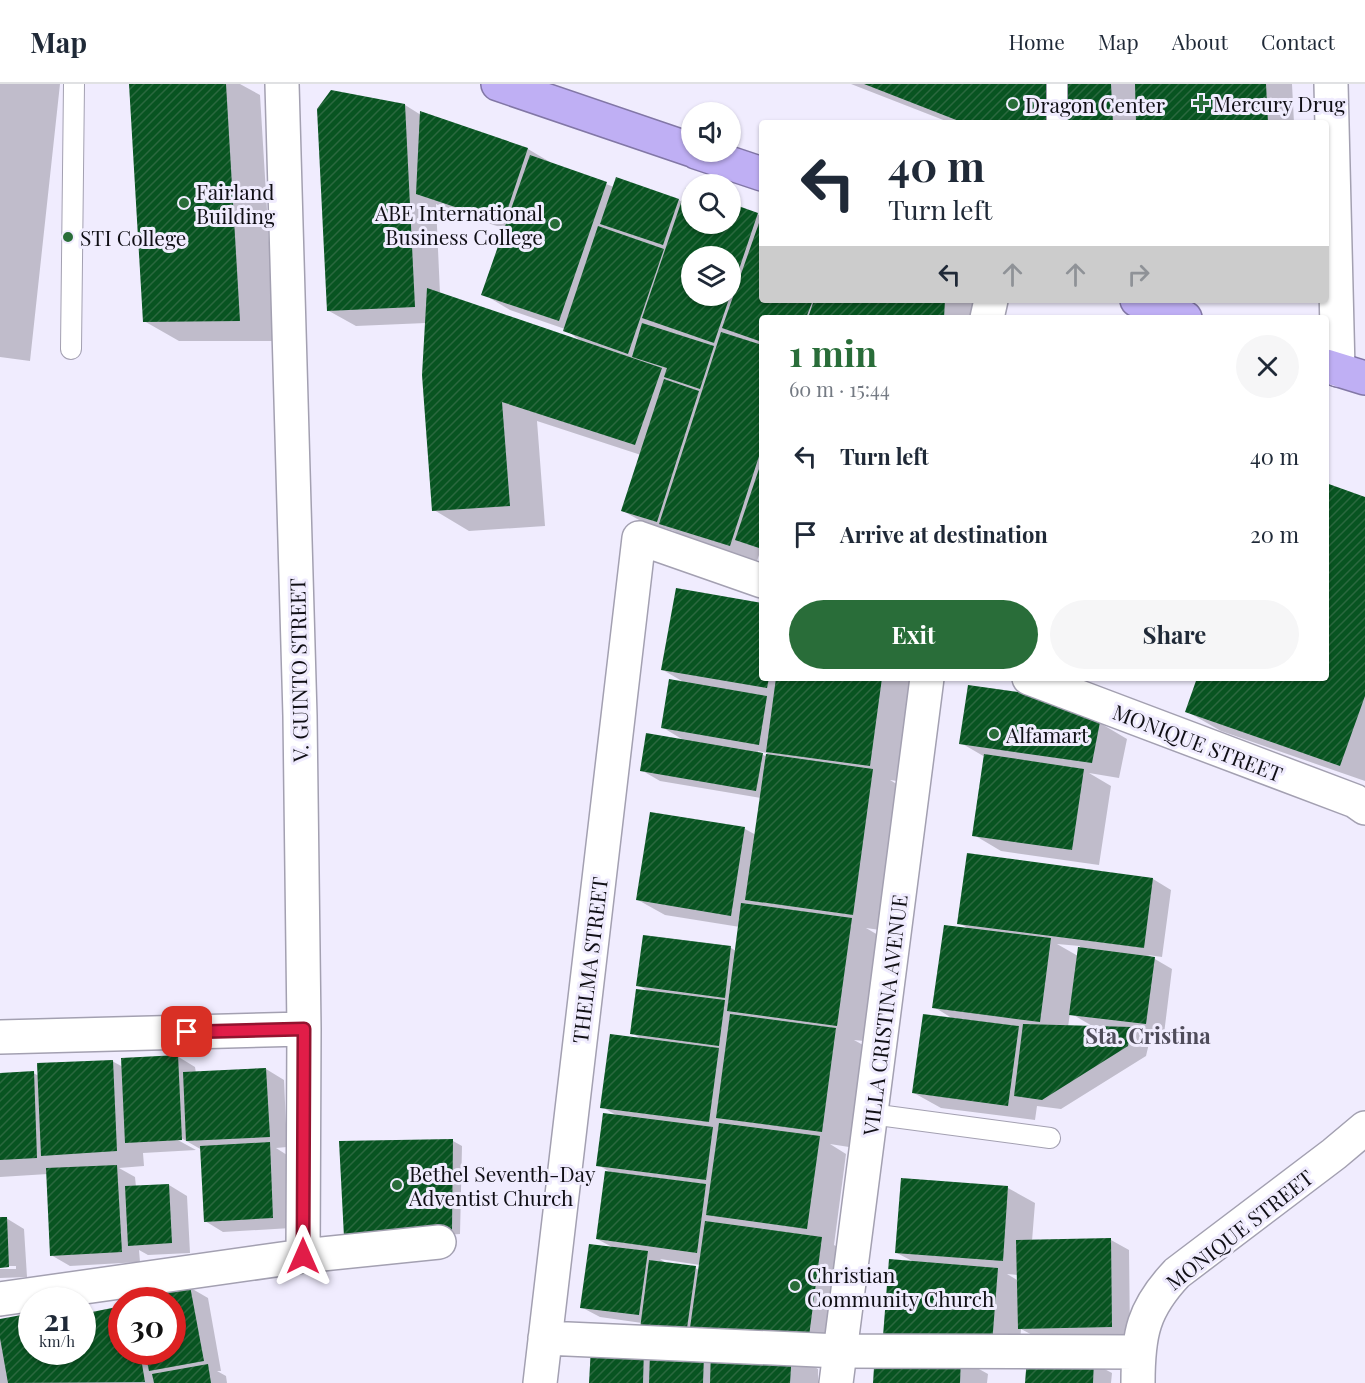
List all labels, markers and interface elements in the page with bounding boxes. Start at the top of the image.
text: Map [30,23,87,60]
text: Home [1009,27,1065,55]
text: Map [1098,27,1139,55]
text: About [1172,27,1228,55]
text: Contact [1261,27,1335,55]
place label: Mercury Drug [1213,89,1345,117]
place label: Dragon Center [1025,90,1166,118]
marker: Mercury Drug [1194,96,1208,110]
marker: Dragon Center [1006,97,1020,111]
map controls [681,102,741,306]
button: sound [681,102,741,162]
text: 40 m [888,137,985,193]
icon: left [789,144,867,222]
button: search [681,174,741,234]
place label: Fairland Building [196,177,275,229]
text: Turn left [888,191,992,227]
marker: Fairland Building [177,196,191,210]
place label: ABE International Business College [374,198,543,250]
marker: ABE International Business College [548,217,562,231]
place label: STI College [80,223,186,251]
marker: STI College [61,230,75,244]
button: layers [681,246,741,306]
icon: left [933,258,966,291]
icon: ahead [996,258,1029,291]
icon: ahead [1059,258,1092,291]
icon: right [1122,258,1155,291]
text: 1 min [789,328,877,376]
button: close [1236,335,1299,398]
text: 60 m · 15:44 [789,375,890,402]
icon: left [789,440,822,473]
text: Turn left [840,441,929,471]
text: 40 m [1250,441,1299,471]
icon: arrive [789,518,822,551]
text: Arrive at destination [840,519,1048,549]
text: 20 m [1250,519,1299,549]
street label: V. GUINTO STREET [282,578,314,763]
button: Exit [789,600,1038,669]
button: Share [1050,600,1299,669]
street label: MONIQUE STREET [1109,697,1287,787]
place label: Alfamart [1005,720,1089,748]
marker: Alfamart [987,727,1001,741]
street label: THELMA STREET [565,875,613,1045]
street label: VILLA CRISTINA AVENUE [855,893,913,1138]
pin [161,1006,212,1057]
icon: arrive [170,1015,203,1048]
district label: Sta. Cristina [1085,1020,1211,1050]
place label: Bethel Seventh-Day Adventist Church [408,1159,596,1211]
street label: MONIQUE STREET [1160,1163,1318,1295]
marker: Bethel Seventh-Day Adventist Church [390,1178,404,1192]
position arrow [271,1224,335,1288]
place label: Christian Community Church [807,1260,995,1312]
marker: Christian Community Church [788,1279,802,1293]
speed limit sign: 30 [108,1287,186,1365]
text: 21 [43,1299,71,1339]
text: km/h [39,1331,75,1351]

